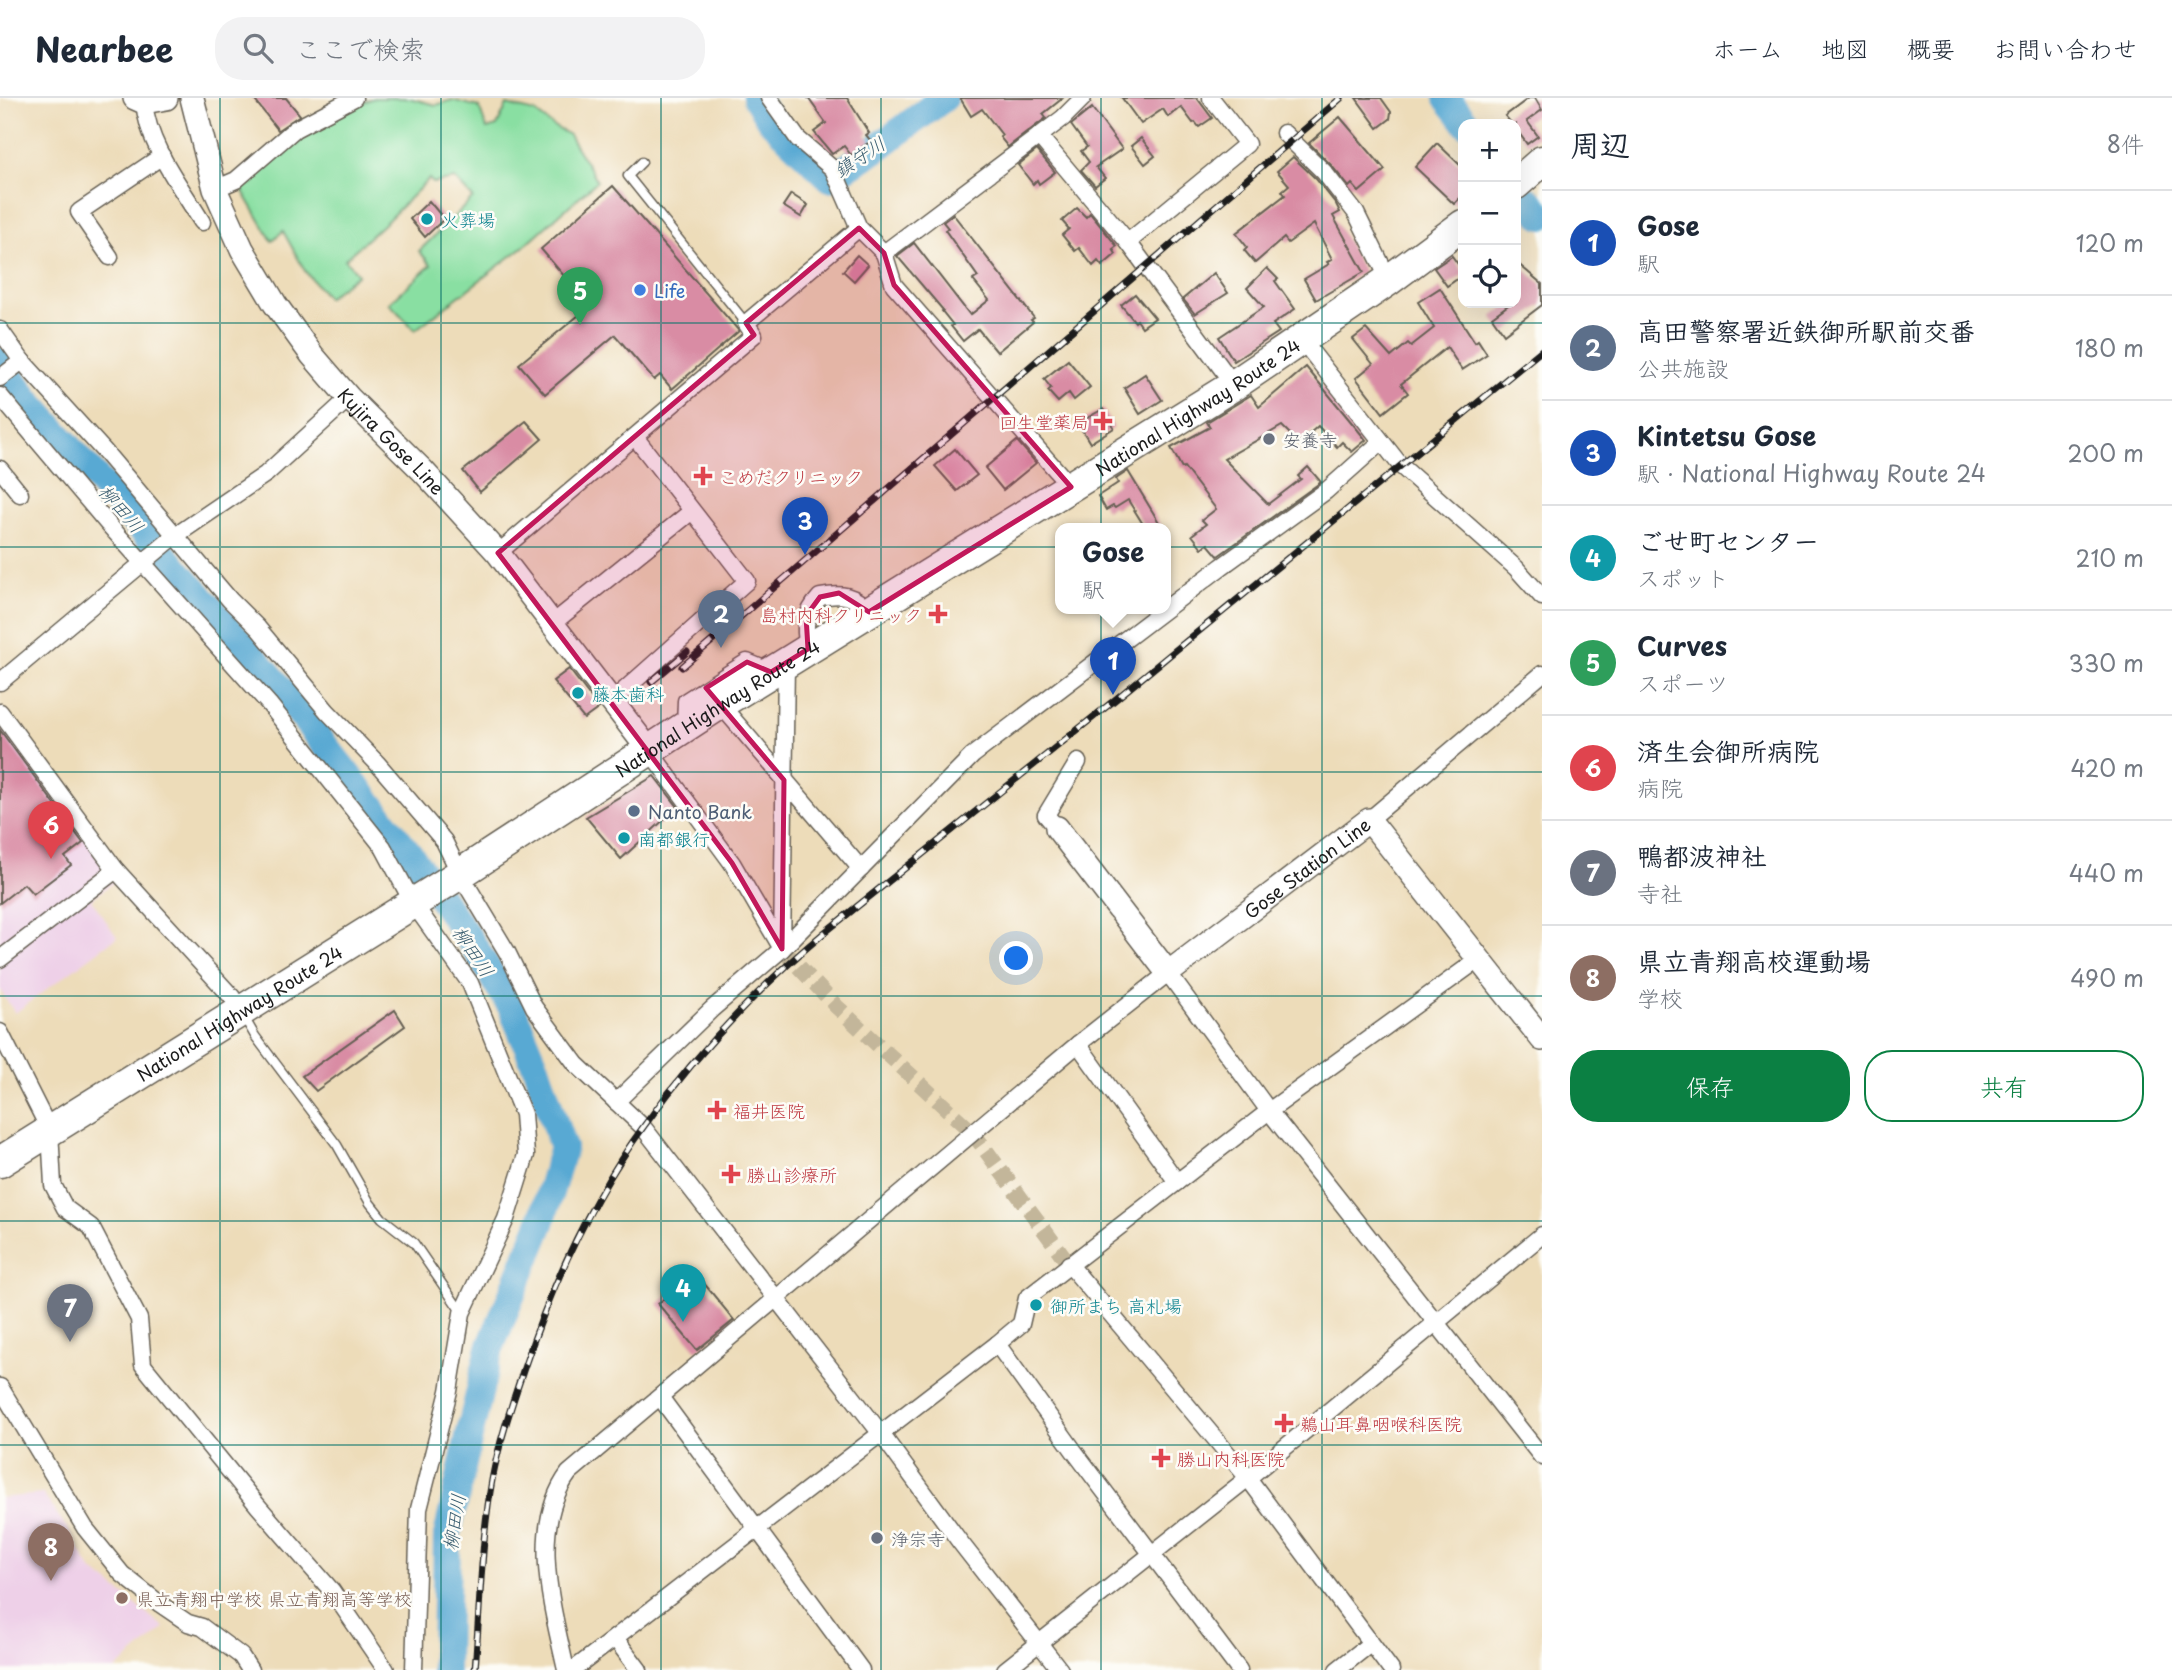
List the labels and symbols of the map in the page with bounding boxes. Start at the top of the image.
water label: 鎮守川 [827,129,891,183]
place label: 火葬場 [441,206,495,233]
marker: 火葬場 [419,211,435,227]
pin: 5 [557,267,603,325]
place label: Life [654,277,685,304]
marker: Life [632,282,648,298]
street label: National Highway Route 24 [1090,331,1305,482]
street label: Kujira Gose Line [332,381,451,500]
place label: 回生堂薬局 [999,408,1089,435]
marker: 回生堂薬局 [1095,413,1111,429]
place label: 安養寺 [1283,426,1337,453]
marker: 安養寺 [1261,431,1277,447]
place label: こめだクリニック [719,463,863,490]
marker: こめだクリニック [693,466,713,486]
water label: 柳田川 [93,477,151,539]
pin: 3 [782,497,828,555]
pin: 2 [698,590,744,648]
place label: 島村内科クリニック [760,601,922,628]
marker: 島村内科クリニック [928,604,948,624]
street label: National Highway Route 24 [609,632,825,783]
pin: 1 [1090,637,1136,695]
place label: 藤本歯科 [592,680,664,707]
marker: 藤本歯科 [570,685,586,701]
place label: Nanto Bank [648,798,752,825]
pin: 6 [28,801,74,859]
marker: Nanto Bank [626,803,642,819]
street label: Gose Station Line [1238,810,1376,924]
place label: 南都銀行 [638,825,710,852]
marker: 南都銀行 [616,830,632,846]
water label: 柳田川 [446,920,502,982]
street label: National Highway Route 24 [131,938,347,1087]
your location [999,941,1033,975]
place label: 福井医院 [733,1097,805,1124]
marker: 福井医院 [707,1100,727,1120]
place label: 勝山診療所 [747,1161,837,1188]
marker: 勝山診療所 [721,1164,741,1184]
pin: 4 [660,1264,706,1322]
pin: 7 [47,1284,93,1342]
place label: 御所まち 高札場 [1050,1292,1182,1319]
marker: 御所まち 高札場 [1028,1297,1044,1313]
place label: 鵜山耳鼻咽喉科医院 [1300,1410,1462,1437]
marker: 鵜山耳鼻咽喉科医院 [1274,1413,1294,1433]
place label: 勝山内科医院 [1177,1445,1285,1472]
marker: 勝山内科医院 [1151,1448,1171,1468]
water label: 柳田川 [435,1492,471,1552]
pin: 8 [28,1523,74,1581]
place label: 浄宗寺 [891,1525,945,1552]
marker: 浄宗寺 [869,1530,885,1546]
place label: 県立青翔中学校 県立青翔高等学校 [136,1585,412,1612]
marker: 県立青翔中学校 県立青翔高等学校 [114,1590,130,1606]

